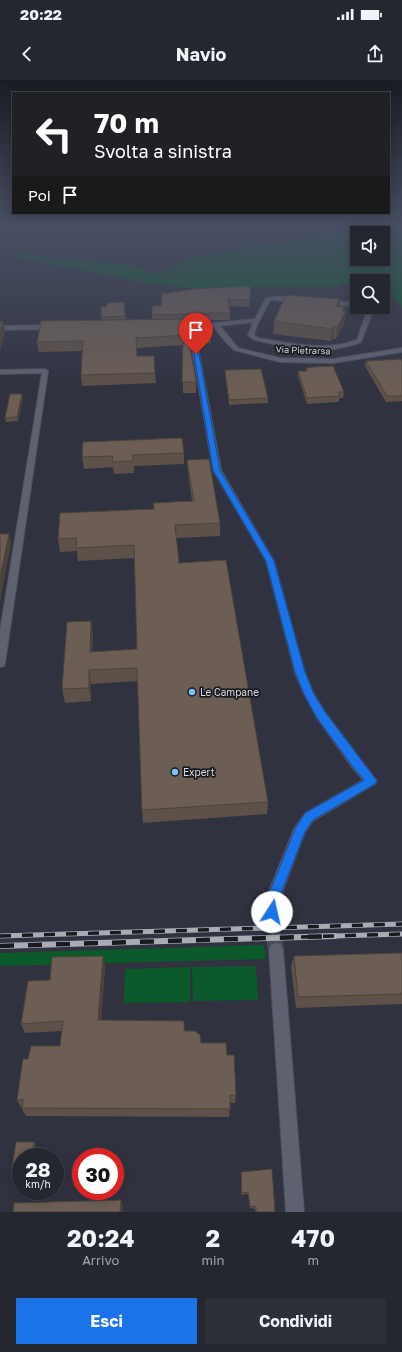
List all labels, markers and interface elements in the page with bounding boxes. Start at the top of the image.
text: 20:22 [20,5,62,23]
icon: back [16,43,38,65]
text: Navio [176,43,226,65]
icon: share [364,43,386,65]
text: 70 m [94,106,159,139]
icon: left [28,108,80,160]
text: Svolta a sinistra [94,140,232,162]
icon: arrive [59,184,81,206]
text: Poi [28,186,51,204]
map controls [350,226,390,314]
button: sound [350,226,390,266]
button: search [350,274,390,314]
pin [179,313,213,354]
icon: arrive [185,319,207,341]
street label: Via Pietrarsa [275,344,331,356]
place label: Le Campane [200,686,259,698]
marker: Le Campane [187,687,197,697]
place label: Expert [183,766,215,778]
marker: Expert [170,767,180,777]
position arrow [251,891,293,933]
speed limit sign: 30 [72,1148,124,1200]
text: 28 [25,1157,50,1181]
text: km/h [25,1178,51,1190]
text: 20:24 [67,1223,135,1252]
text: 2 [206,1223,220,1252]
text: 470 [291,1223,335,1252]
text: Arrivo [82,1252,119,1268]
text: min [201,1252,224,1268]
text: m [307,1252,319,1268]
button: Esci [16,1298,197,1344]
button: Condividi [205,1298,386,1344]

